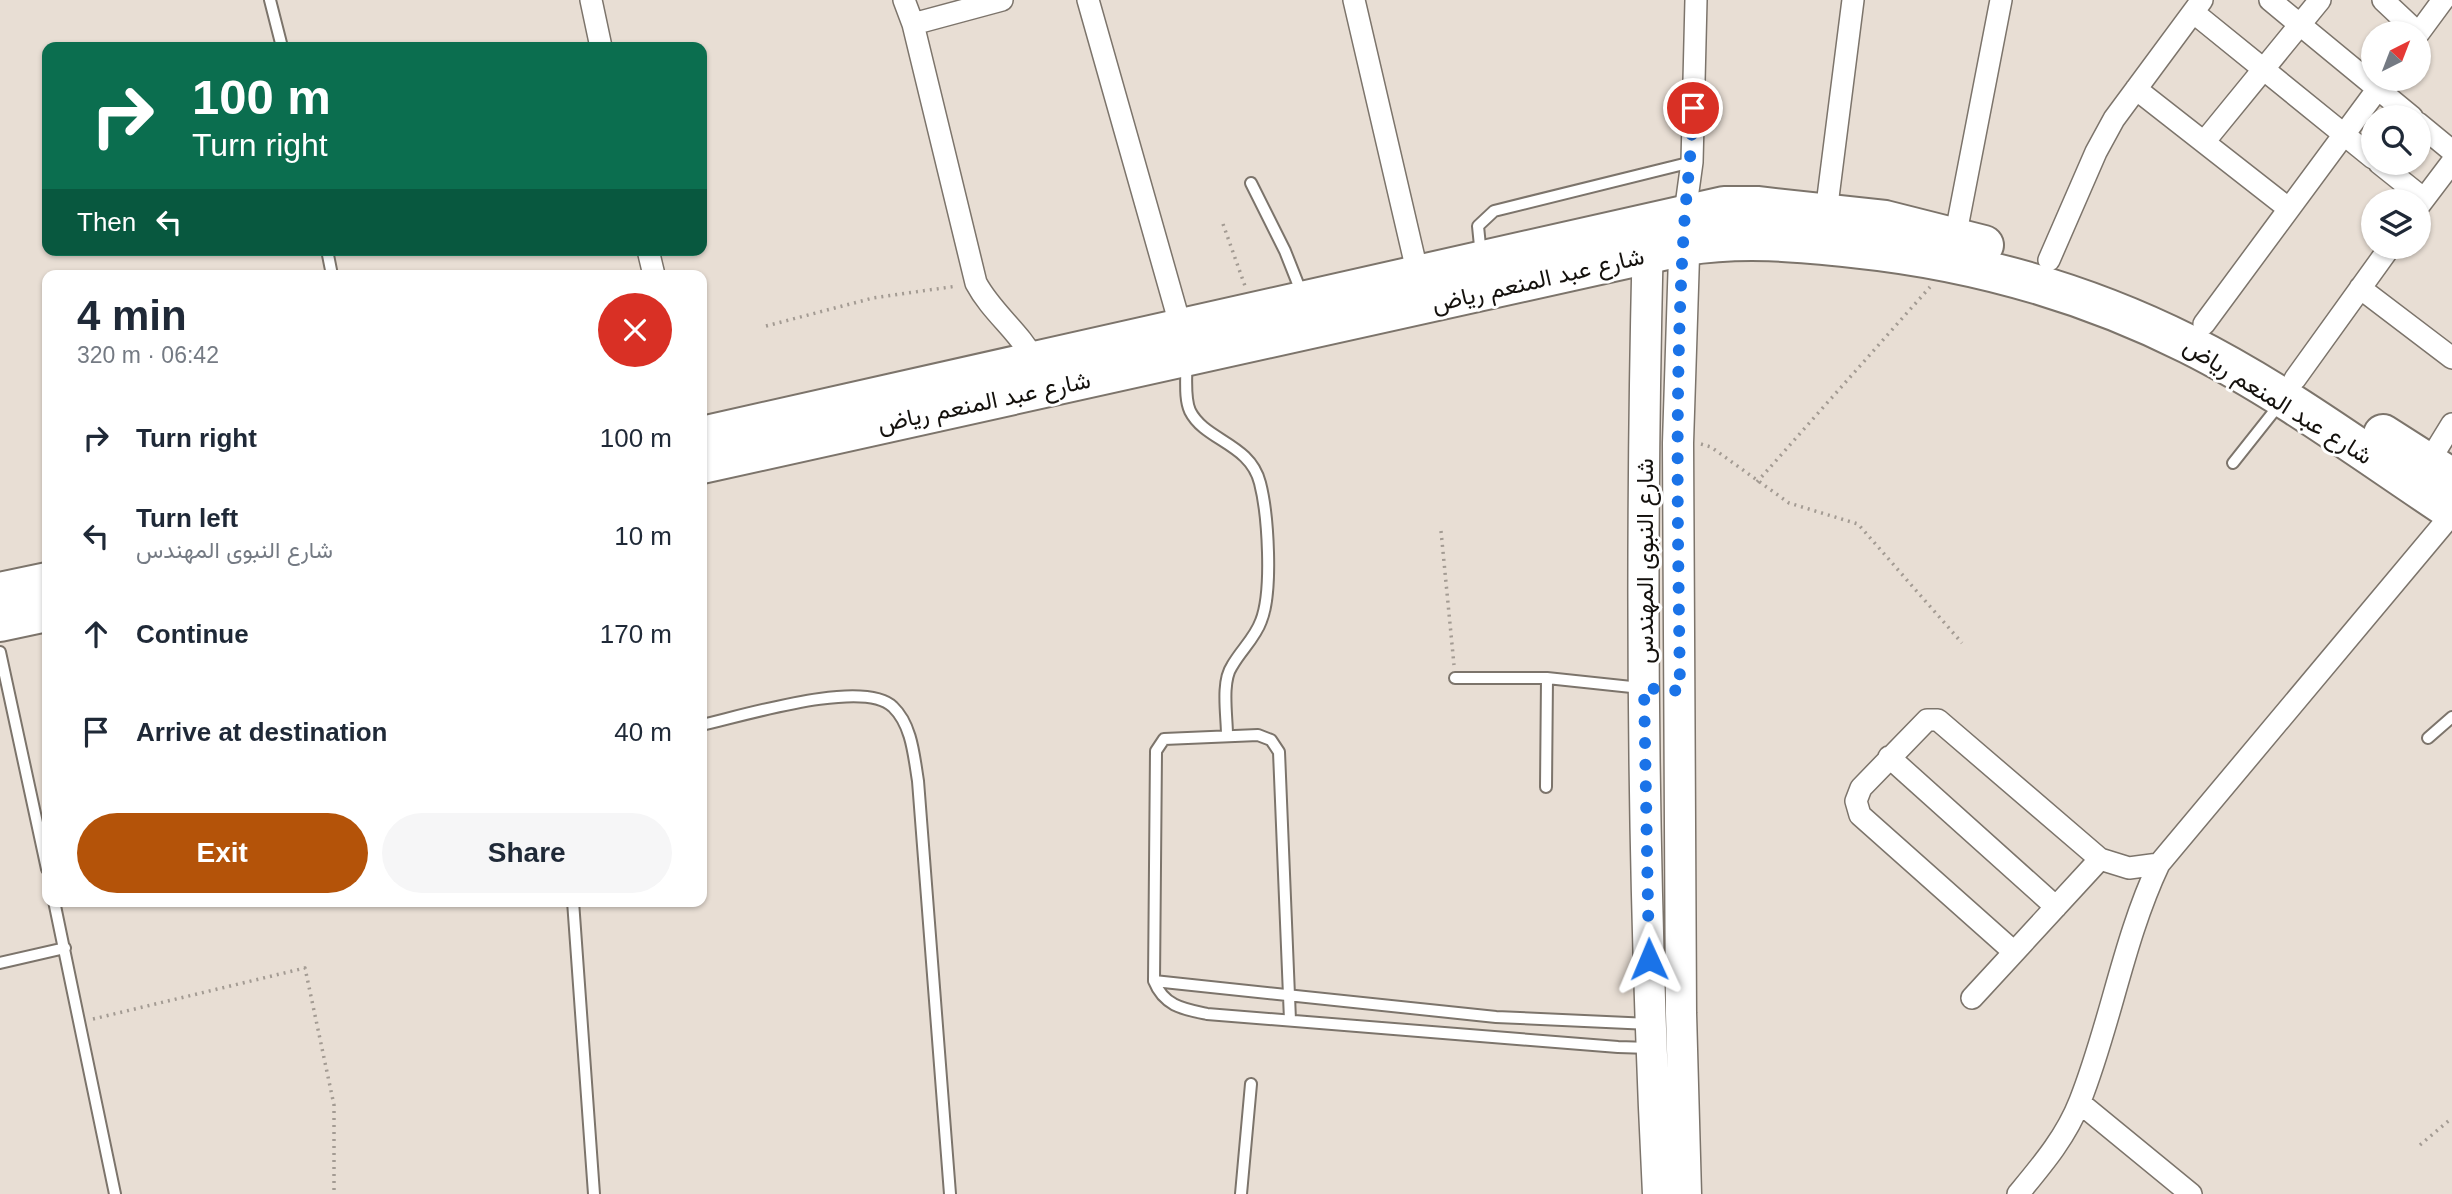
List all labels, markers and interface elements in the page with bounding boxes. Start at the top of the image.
north arrow [2361,21,2431,91]
map controls [2361,21,2431,259]
icon: right [77,70,168,161]
text: 100 m [192,70,331,124]
pin [1663,78,1723,138]
icon: arrive [1674,89,1712,127]
button: search [2361,105,2431,175]
text: Turn right [192,127,328,163]
button: layers [2361,189,2431,259]
icon: left [150,203,188,241]
text: Then [77,207,136,237]
street label: شارع عبد المنعم رياض [1429,242,1647,320]
text: 4 min [77,292,187,339]
button: close [598,293,672,367]
street label: شارع عبد المنعم رياض [2177,332,2377,472]
text: 320 m · 06:42 [77,342,219,368]
street label: شارع عبد المنعم رياض [875,366,1093,440]
icon: right [77,419,115,457]
text: Turn right [136,423,257,453]
text: 100 m [600,423,672,453]
street label: شارع النبوى المهندس [1631,458,1661,664]
text: Turn left [136,503,238,533]
icon: left [77,517,115,555]
text: 10 m [614,521,672,551]
text: شارع النبوى المهندس [136,537,333,563]
icon: ahead [77,615,115,653]
text: Continue [136,619,249,649]
text: 170 m [600,619,672,649]
icon: arrive [77,713,115,751]
text: Arrive at destination [136,717,387,747]
text: 40 m [614,717,672,747]
button: Exit [77,813,368,893]
button: Share [382,813,672,893]
position arrow [1612,922,1686,996]

